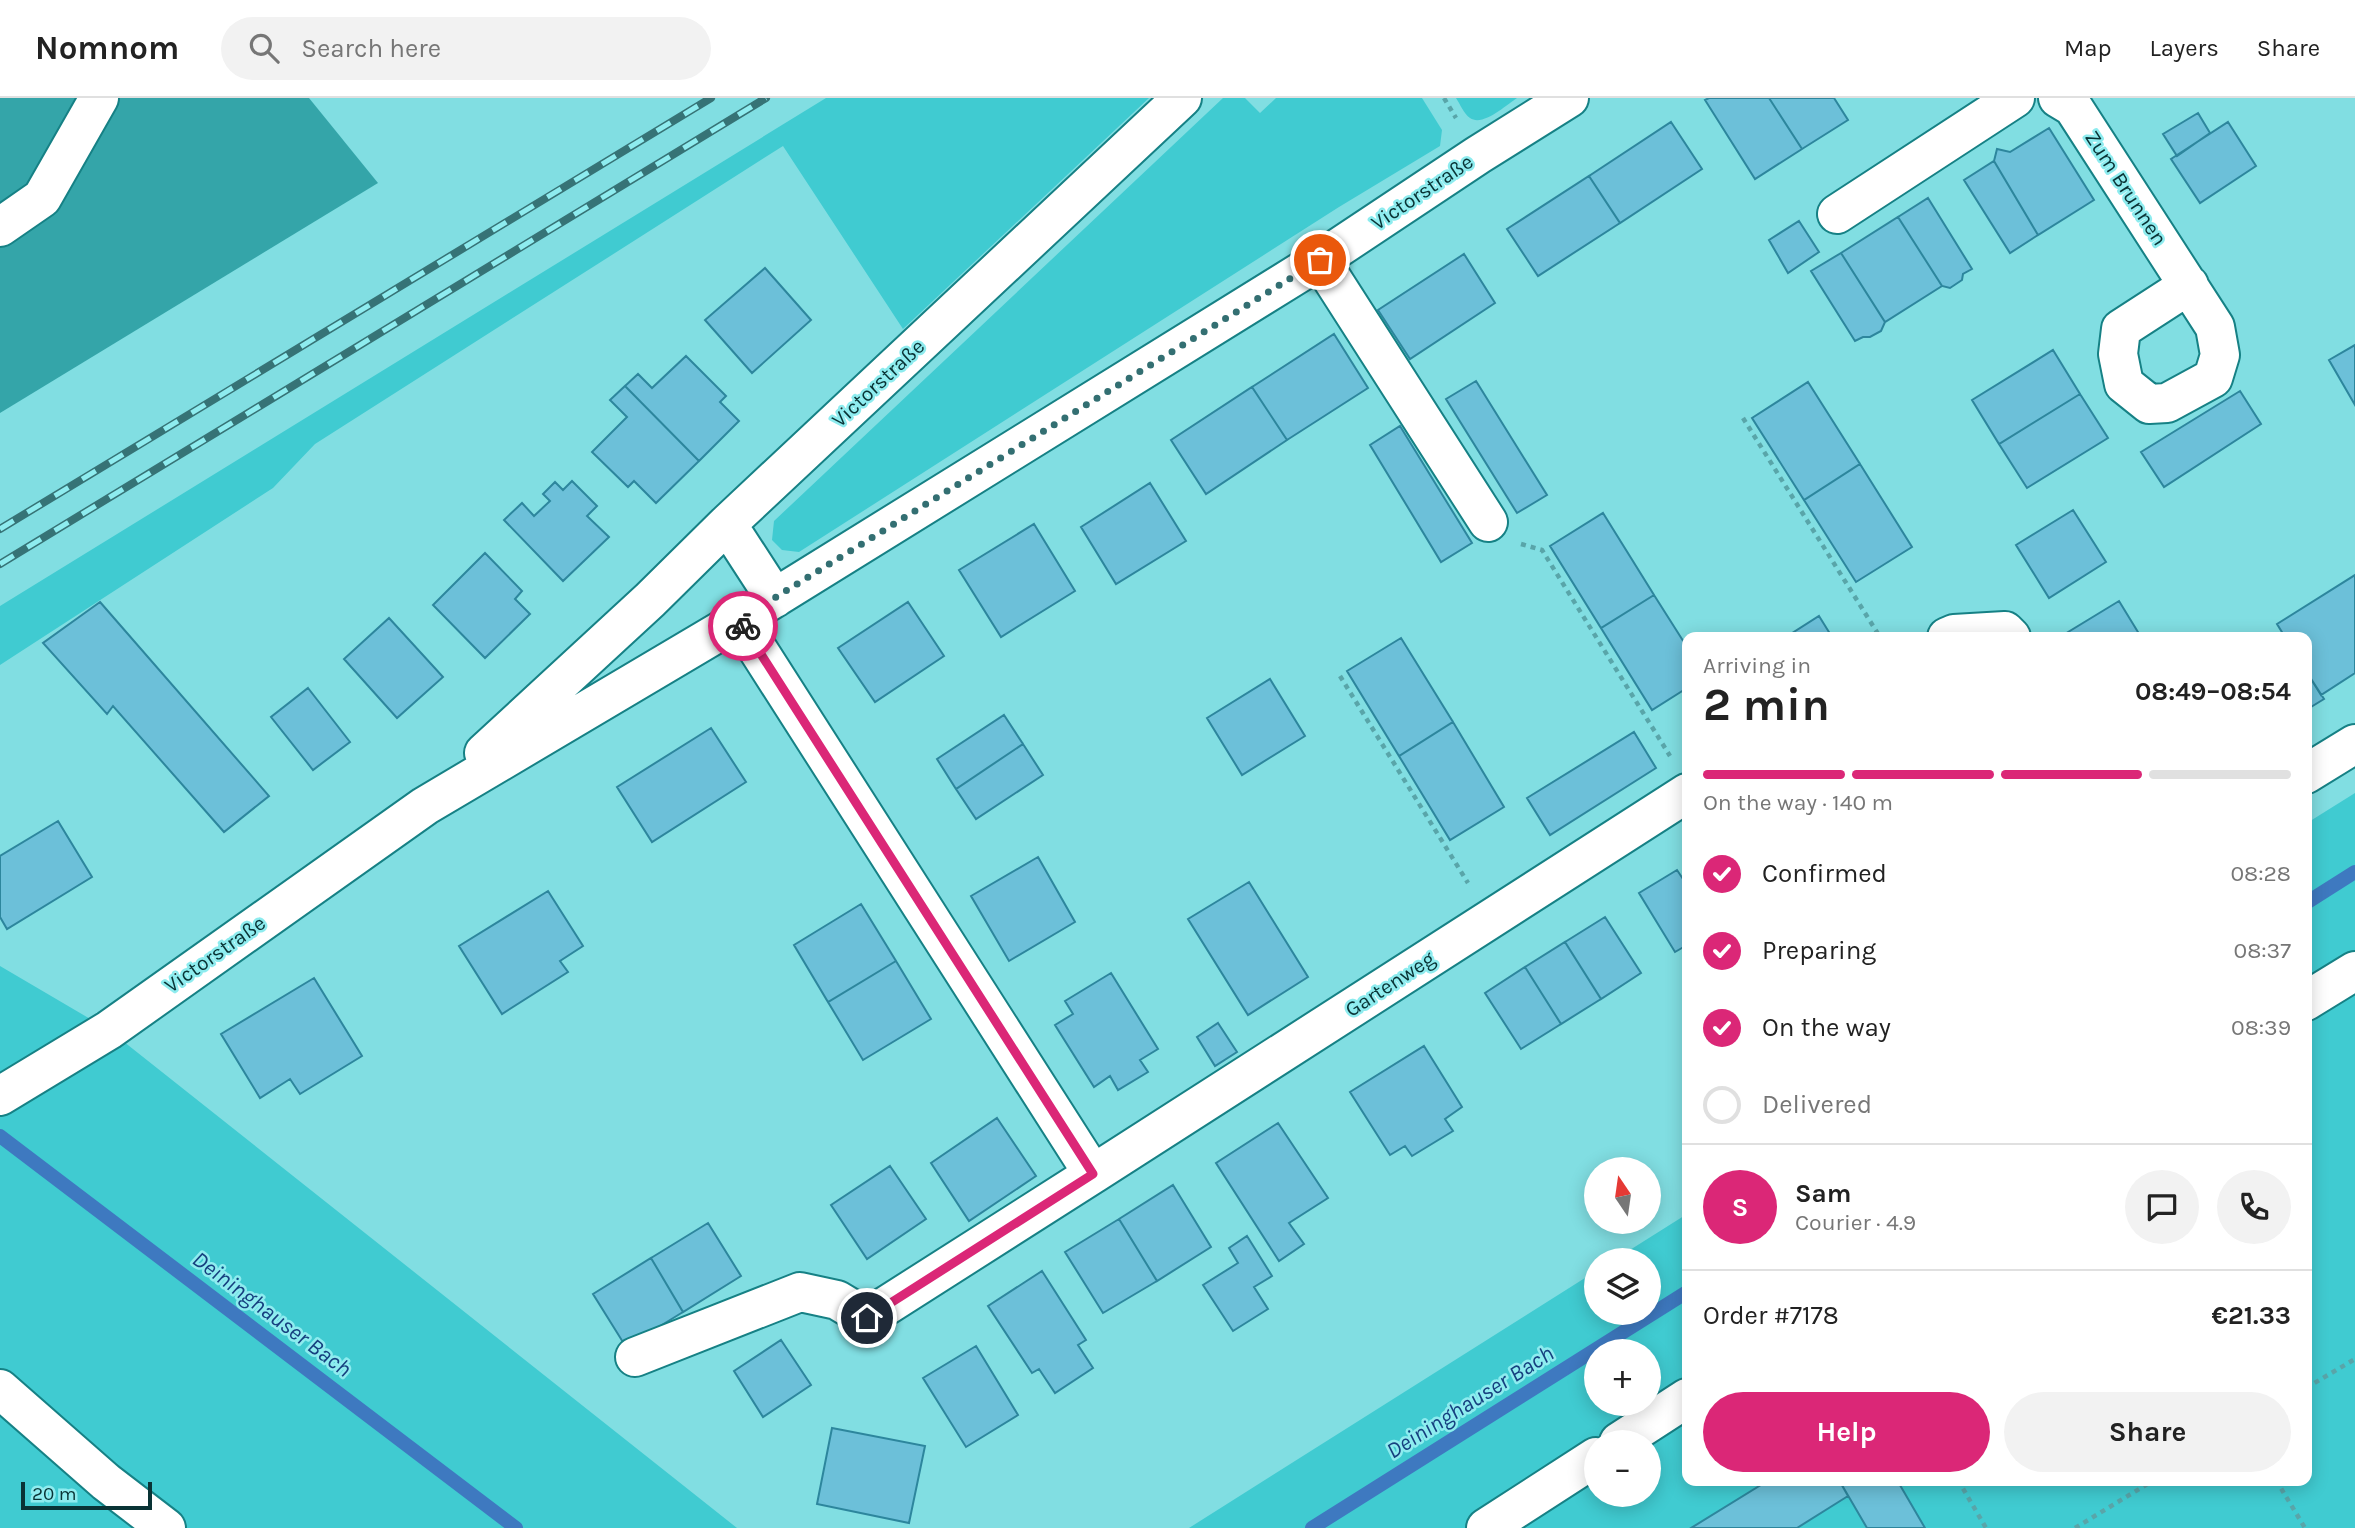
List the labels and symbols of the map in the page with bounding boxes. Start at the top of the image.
street label: Zum Brunnen [2080,126,2172,250]
street label: Victorstraße [1367,149,1477,235]
pin [1290,230,1350,290]
street label: Victorstraße [827,334,929,432]
courier [708,591,778,661]
street label: Victorstraße [160,910,270,998]
street label: Gartenweg [1341,946,1439,1022]
north arrow [1584,1157,1661,1234]
water label: Deininghauser Bach [187,1245,357,1383]
pin [837,1288,897,1348]
water label: Deininghauser Bach [1381,1340,1559,1464]
scale bar [21,1479,152,1511]

